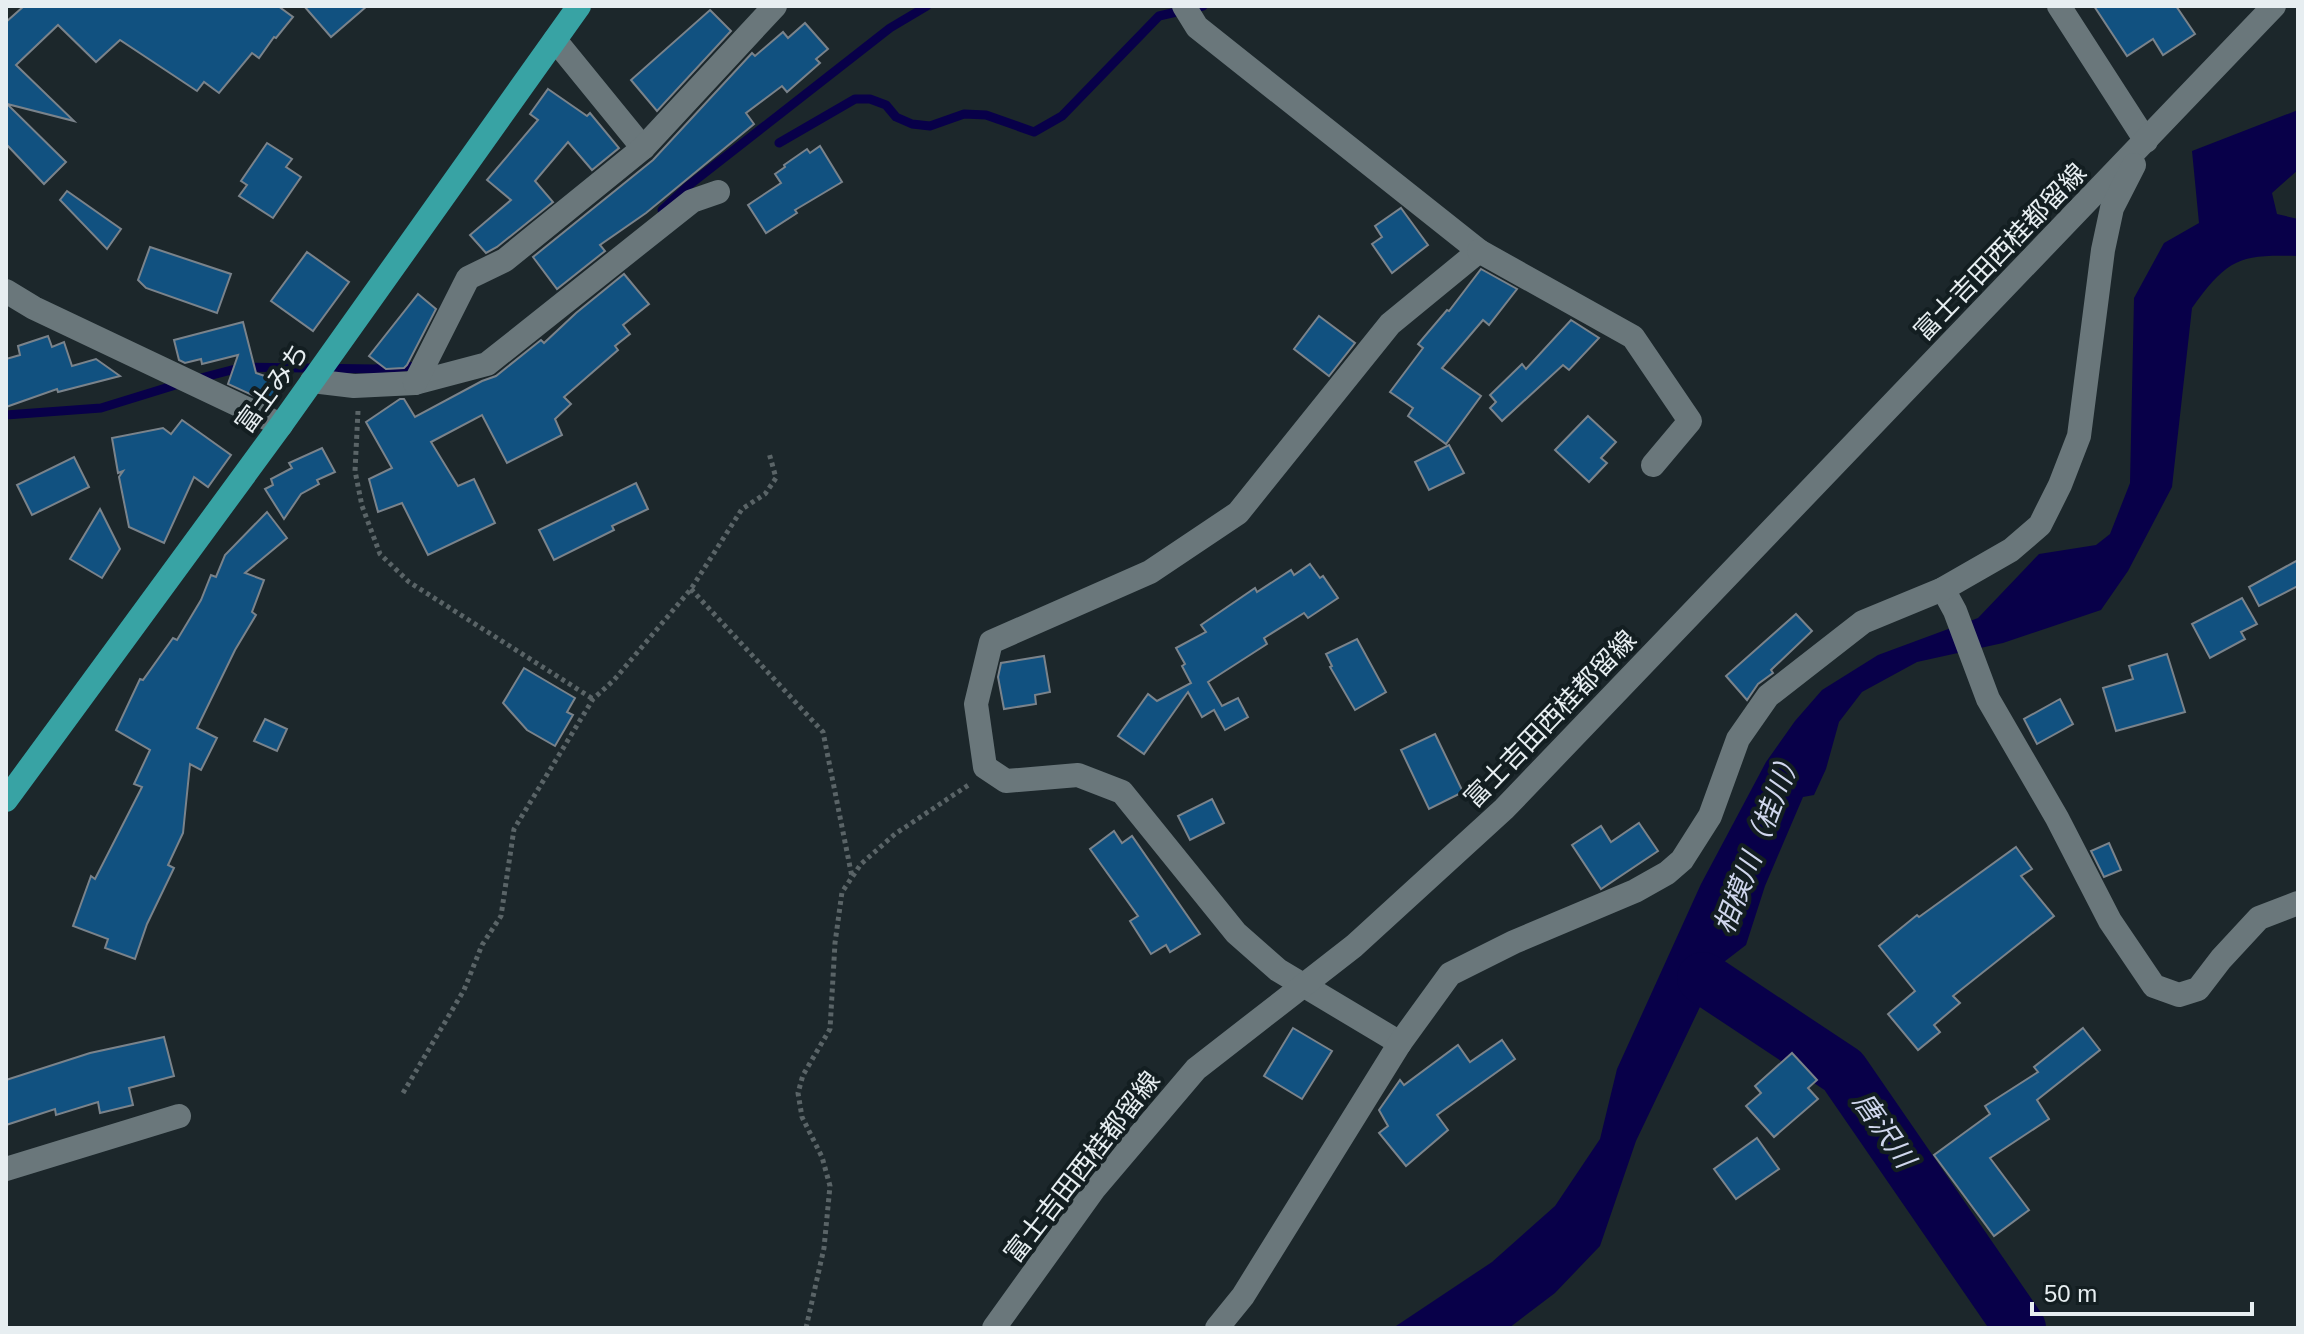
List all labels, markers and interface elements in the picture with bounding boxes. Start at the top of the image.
street label: 富士吉田西桂都留線 [1908,157,2092,347]
street label: 富士みち [229,337,315,439]
street label: 富士吉田西桂都留線 [1458,624,1642,814]
water label: 相模川（桂川） [1708,744,1808,938]
street label: 富士吉田西桂都留線 [998,1066,1166,1268]
water label: 唐沢川 [1847,1087,1923,1176]
scale bar [2032,1266,2252,1316]
text: 50 m [2044,1280,2097,1307]

